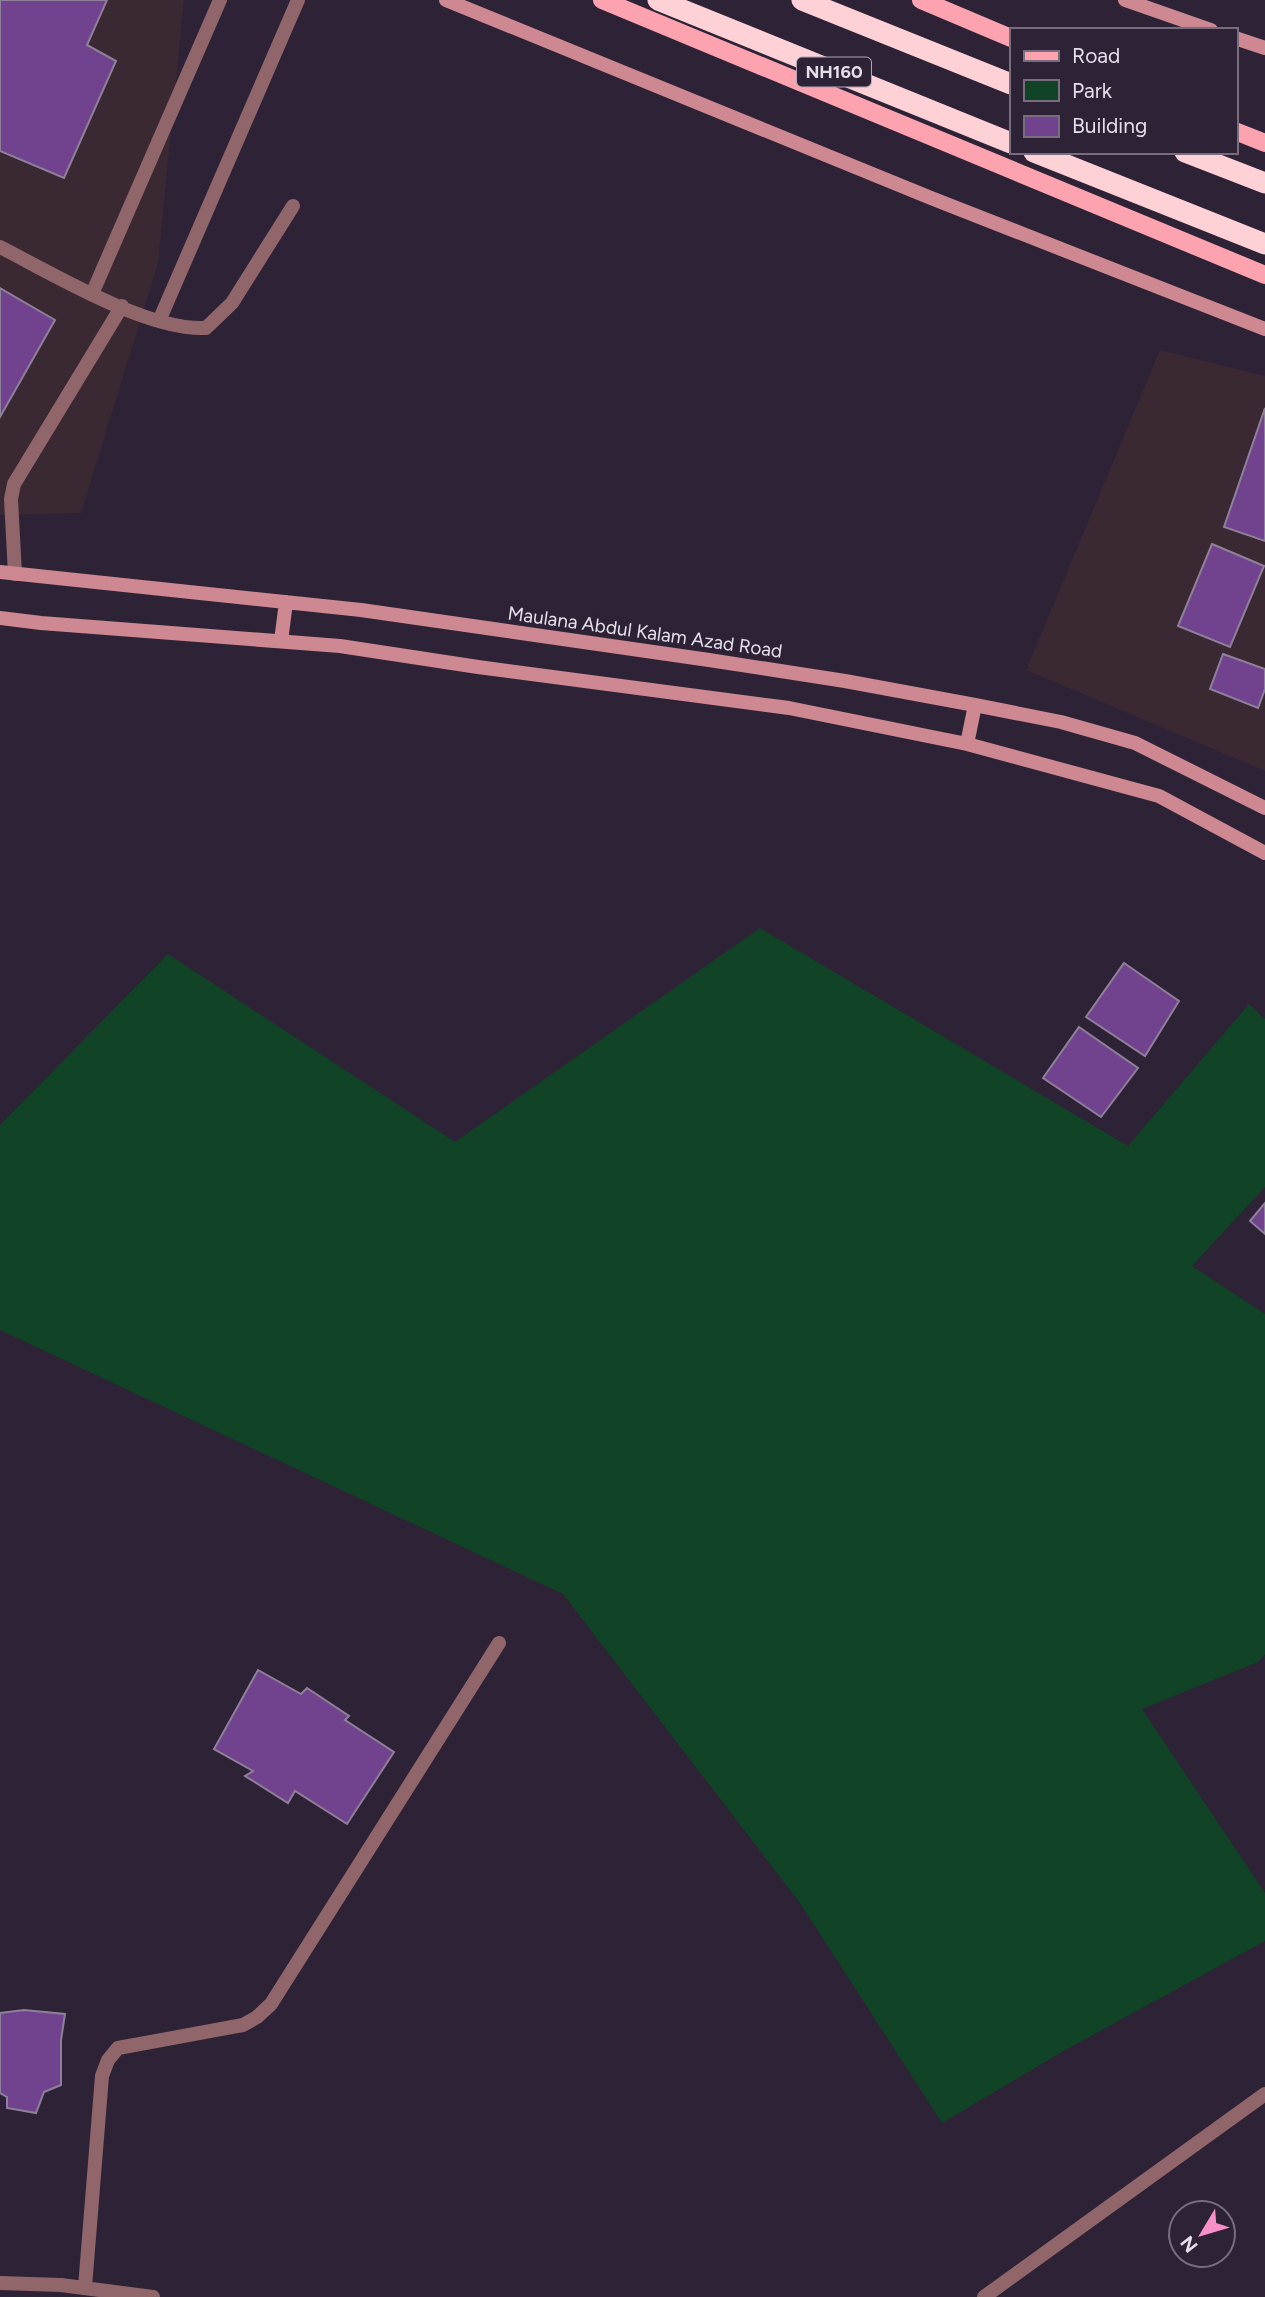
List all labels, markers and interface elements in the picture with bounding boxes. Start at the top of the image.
legend [1010,28,1237,154]
text: Road [1072,43,1120,68]
road number: NH160 [797,58,871,86]
text: Park [1072,78,1113,103]
text: Building [1072,113,1147,138]
street label: Maulana Abdul Kalam Azad Road [506,601,784,663]
north arrow [1167,2199,1237,2269]
text: N [1175,2231,1203,2257]

